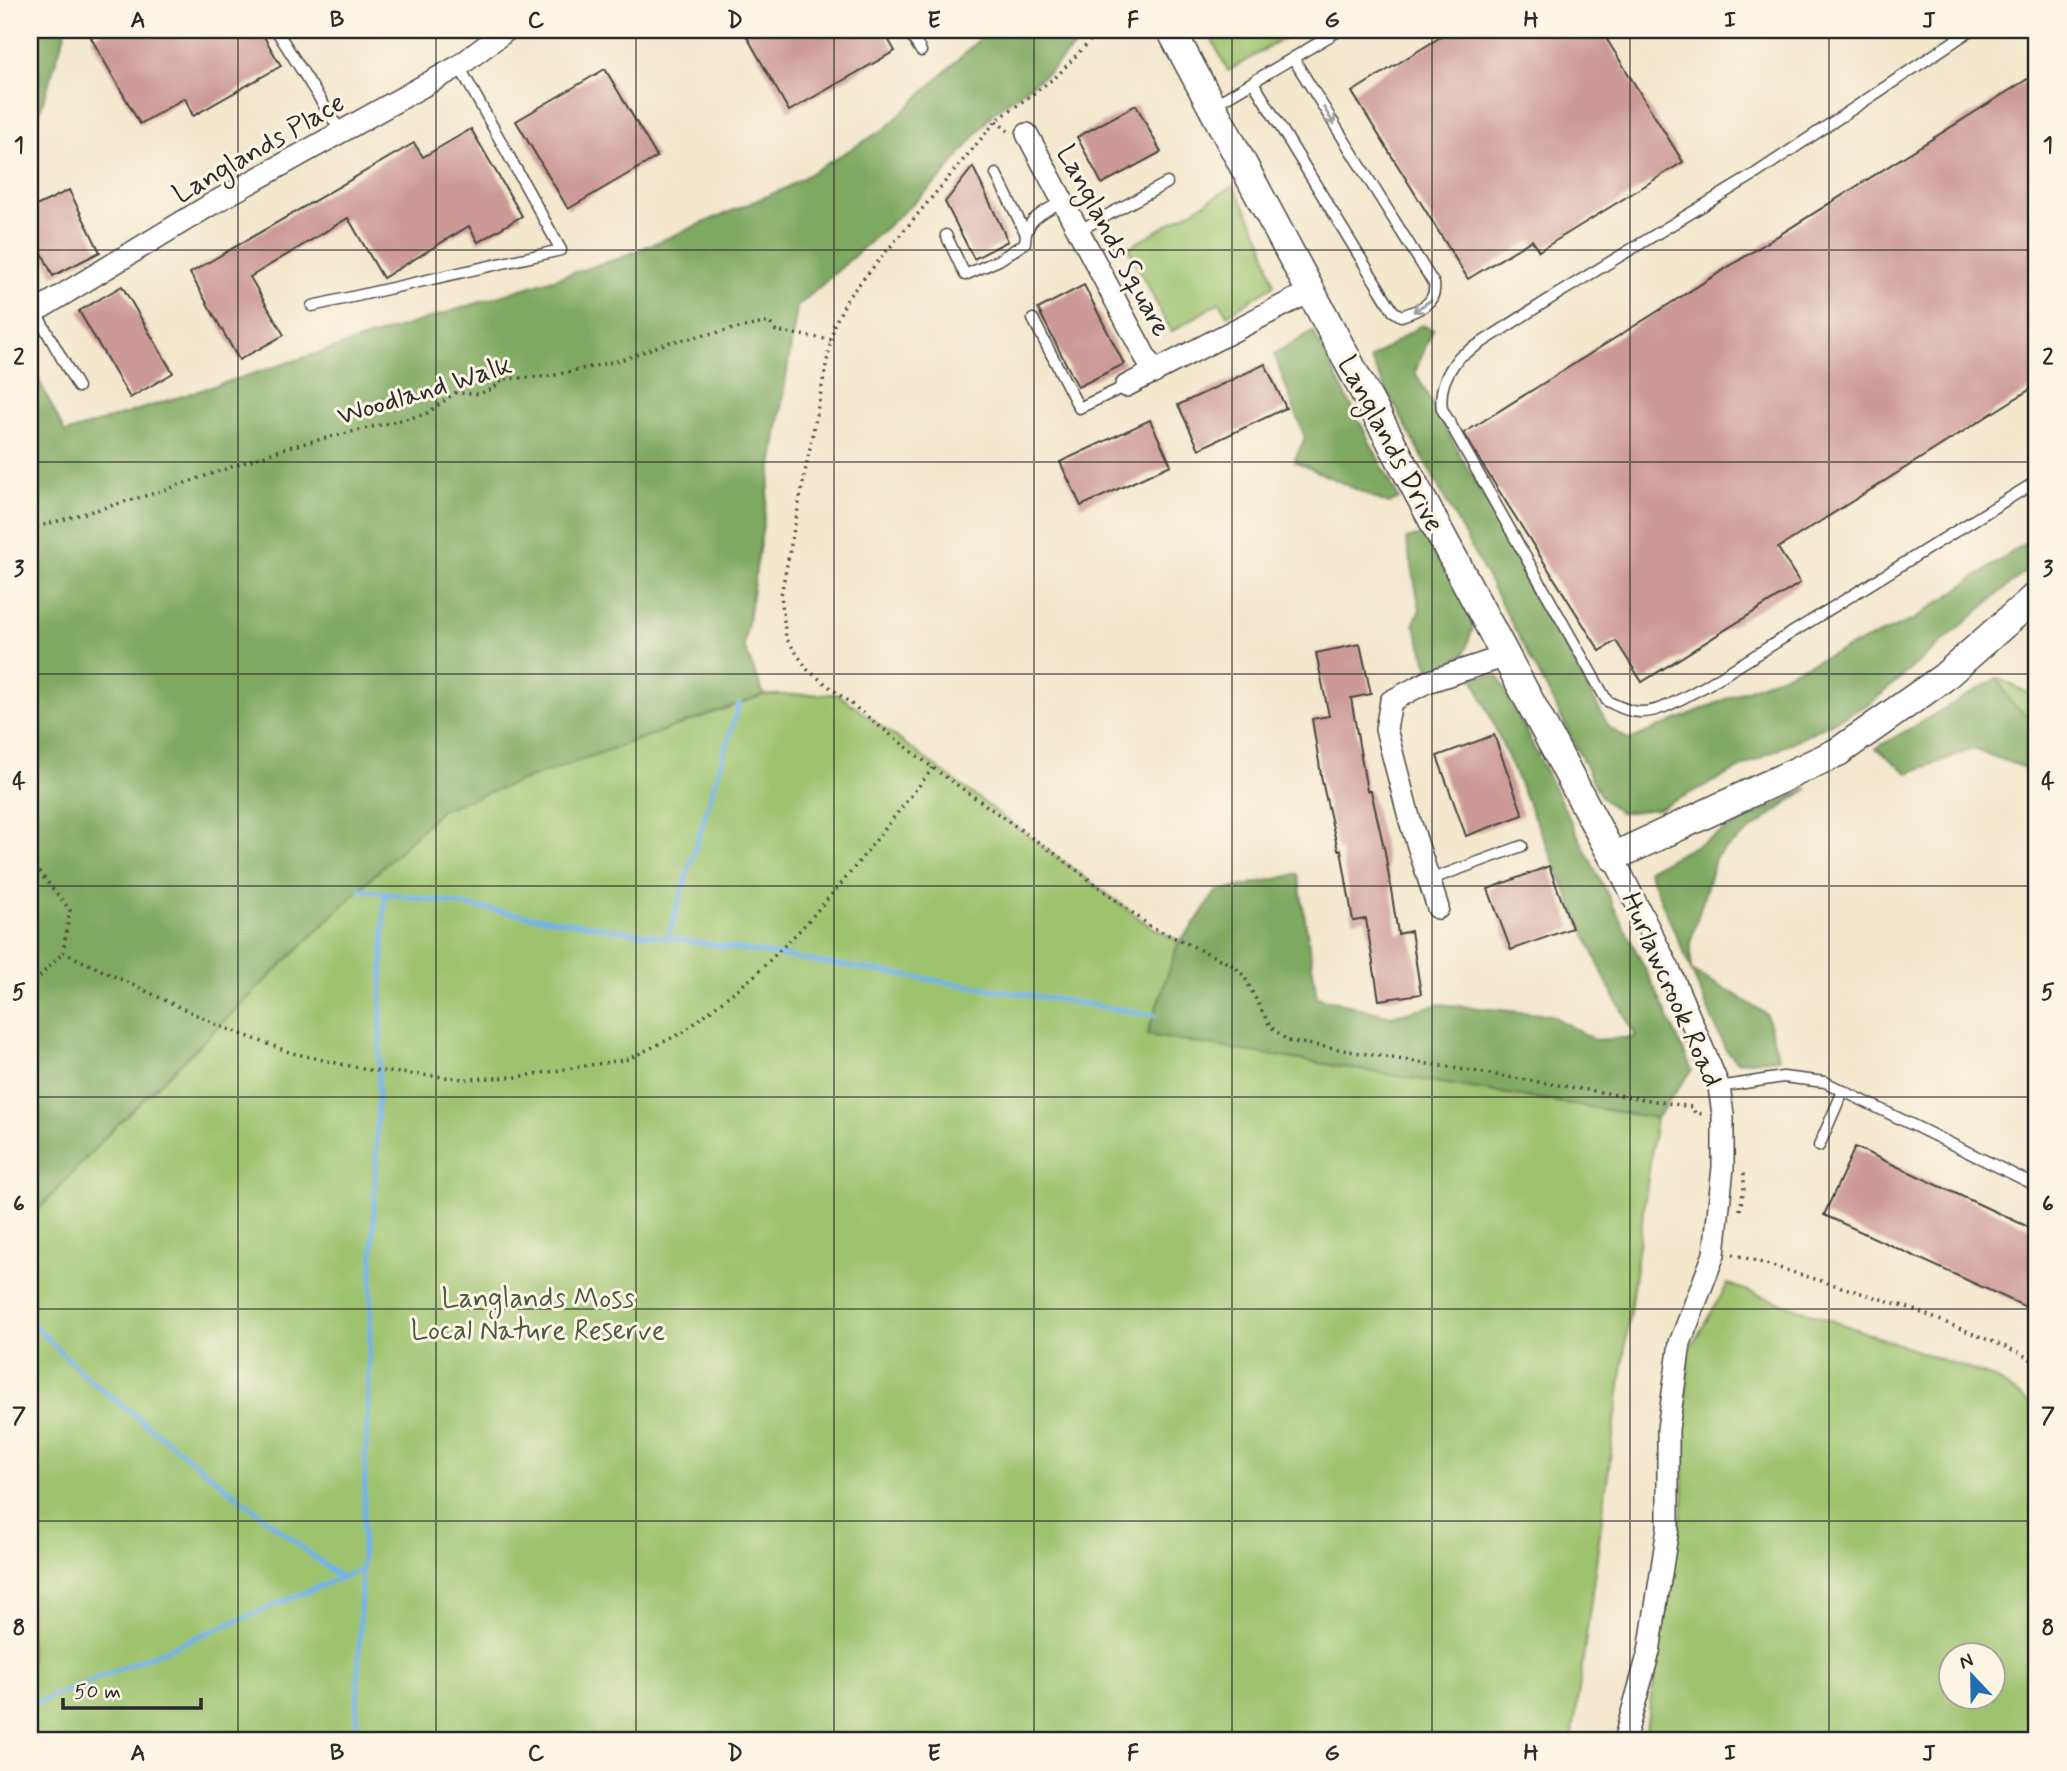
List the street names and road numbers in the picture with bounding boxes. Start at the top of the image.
street label: Langlands Place [167,85,353,215]
street label: Langlands Square [1045,139,1179,345]
street label: Woodland Walk [333,347,517,435]
street label: Langlands Drive [1326,349,1452,540]
street label: Hurlawcrook Road [1611,887,1730,1093]

